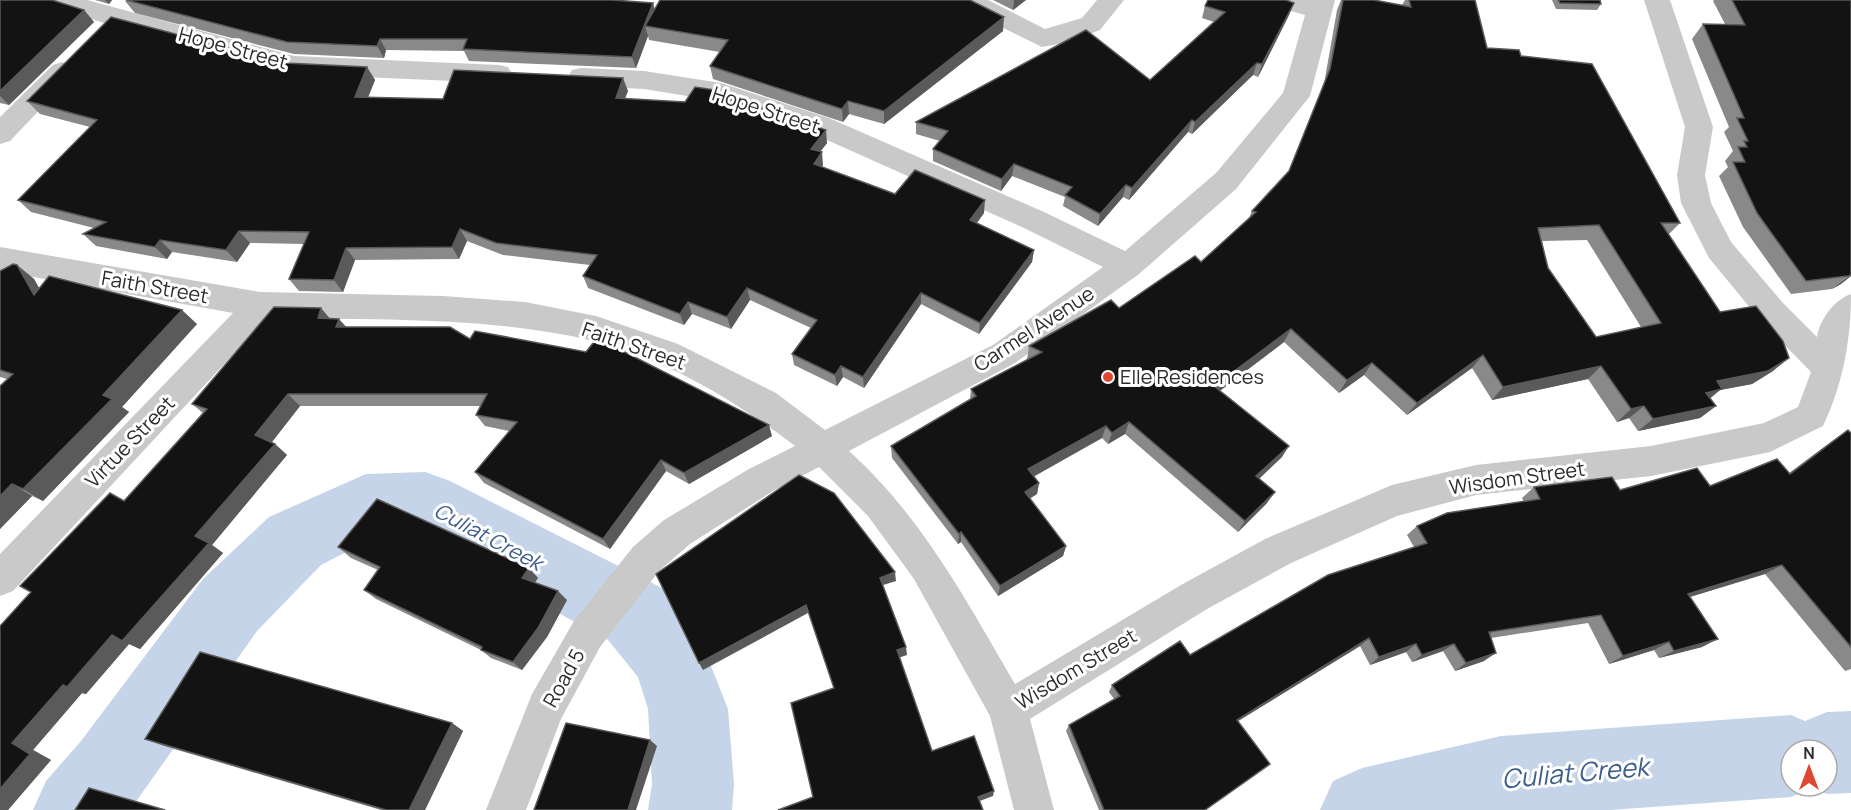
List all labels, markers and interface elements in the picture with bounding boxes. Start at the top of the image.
street label: Hope Street [176,20,291,75]
street label: Hope Street [709,79,823,140]
street label: Faith Street [100,264,211,309]
street label: Carmel Avenue [968,280,1099,378]
street label: Faith Street [579,315,690,376]
place label: Elle Residences [1120,363,1264,390]
marker: Elle Residences [1101,370,1115,384]
street label: Virtue Street [79,390,180,493]
street label: Wisdom Street [1447,455,1587,500]
water label: Culiat Creek [429,496,550,578]
street label: Wisdom Street [1010,622,1141,715]
street label: Road 5 [536,644,591,712]
north arrow [1779,738,1839,798]
text: N [1803,742,1815,764]
water label: Culiat Creek [1500,747,1654,796]

